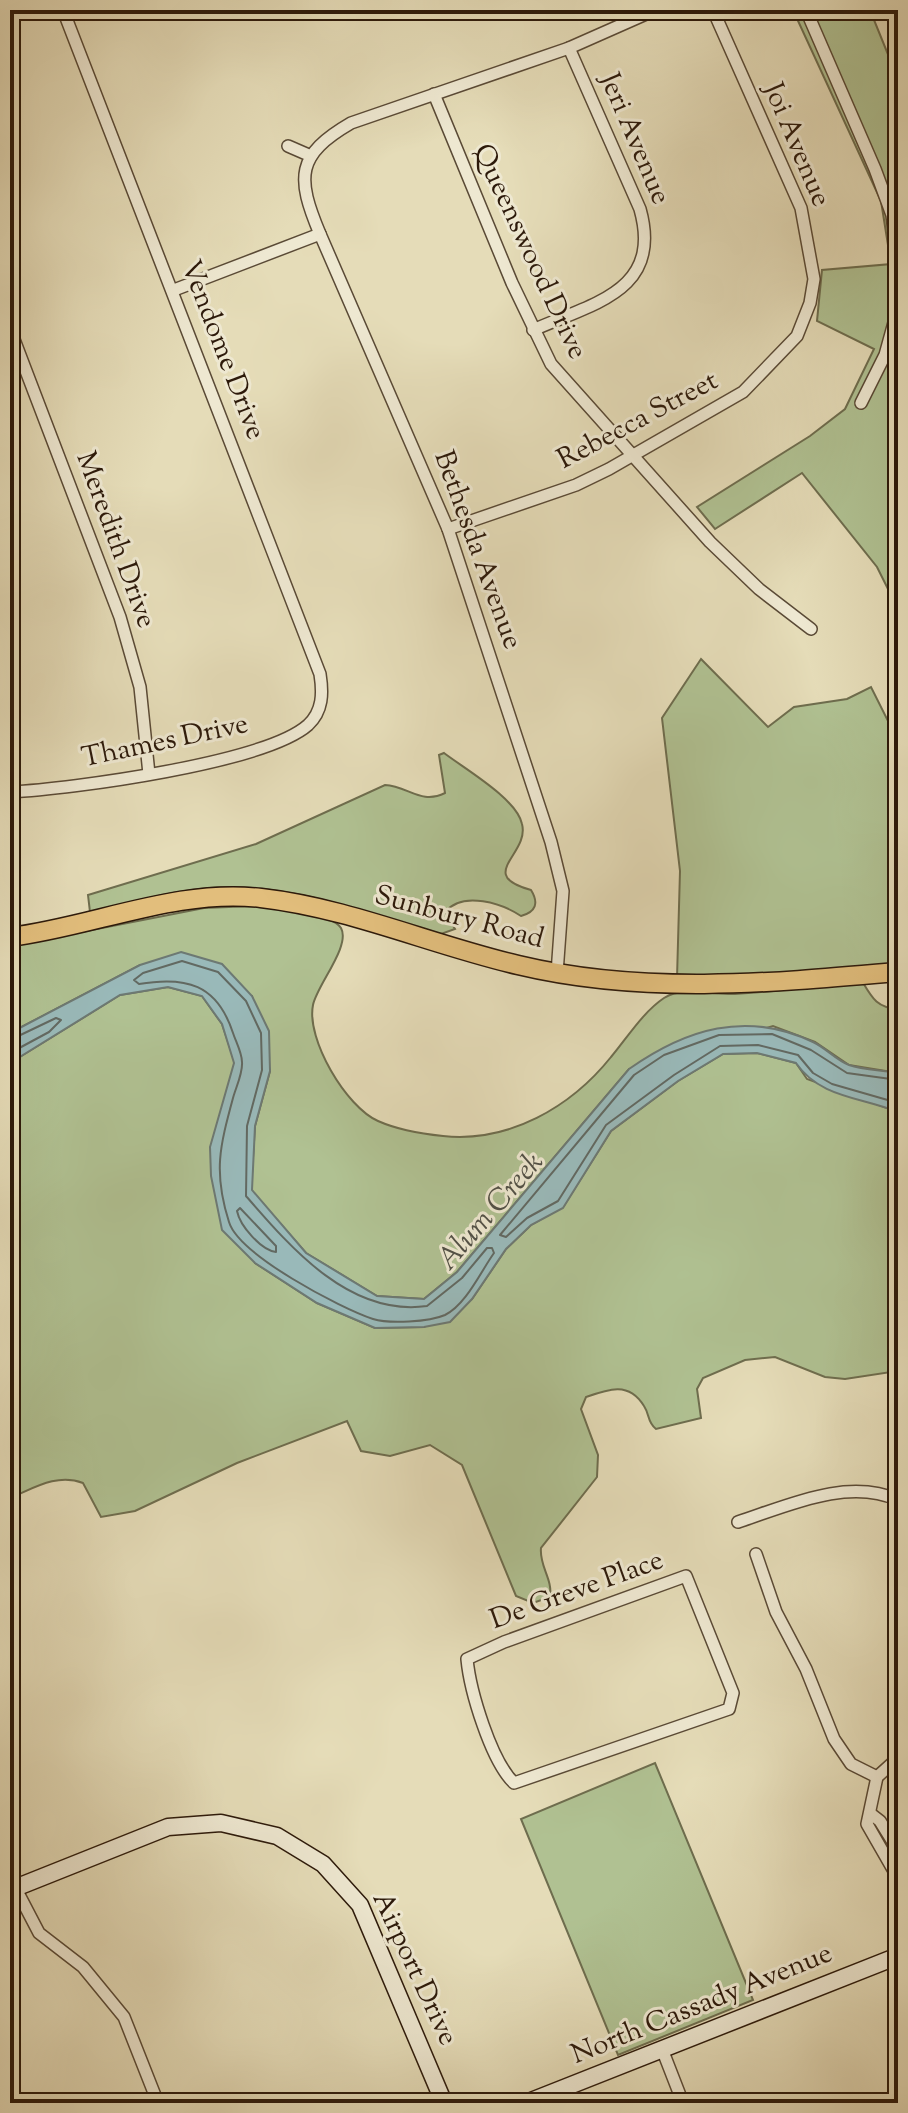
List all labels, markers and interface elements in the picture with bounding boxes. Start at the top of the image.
street label: Jeri Avenue [588,65,680,211]
street label: Joi Avenue [751,75,840,213]
street label: Queenswood Drive [462,138,596,366]
street label: Vendome Drive [169,254,275,446]
street label: Rebecca Street [551,362,726,480]
street label: Bethesda Avenue [423,445,531,655]
street label: Meredith Drive [65,446,165,634]
street label: Thames Drive [78,705,252,779]
street label: Sunbury Road [370,876,548,960]
water label: Alum Creek [427,1143,555,1281]
street label: De Greve Place [485,1541,669,1641]
street label: Airport Drive [361,1886,467,2052]
street label: North Cassady Avenue [565,1934,839,2076]

